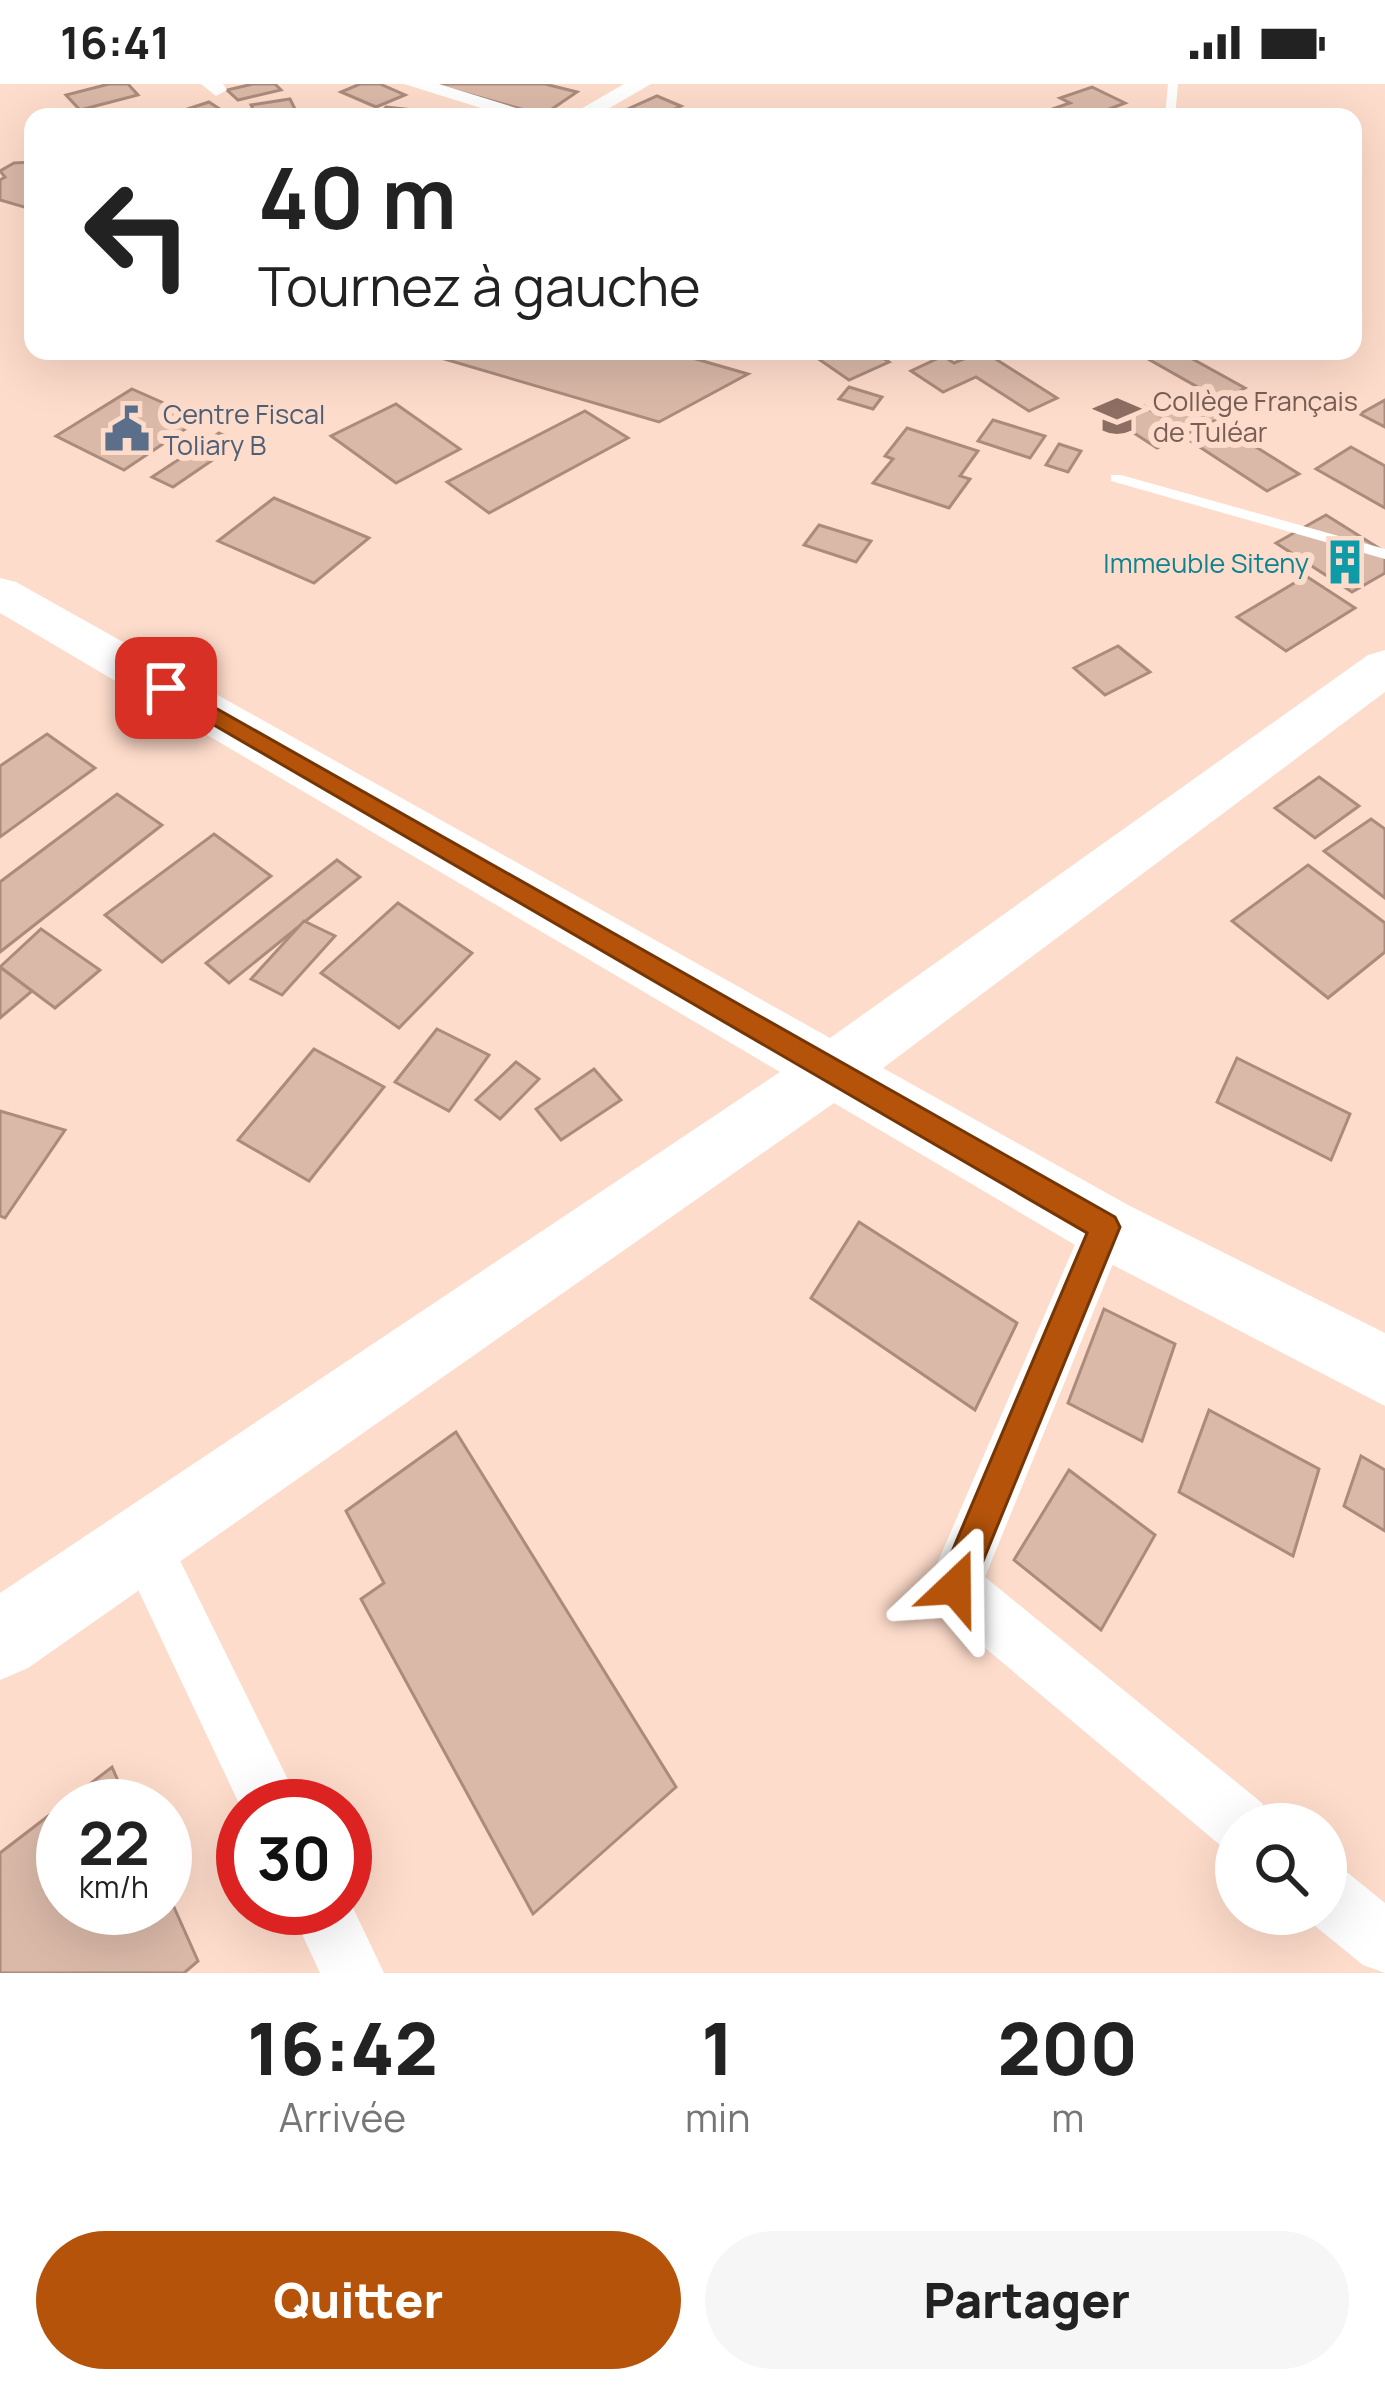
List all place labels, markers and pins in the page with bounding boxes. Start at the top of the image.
place label: Collège Français de Tuléar [1153,382,1358,450]
school or university icon: Collège Français de Tuléar [1092,391,1142,441]
place label: Centre Fiscal Toliary B [163,395,325,463]
public building icon: Centre Fiscal Toliary B [102,404,152,454]
building icon: Immeuble Siteny [1320,537,1370,587]
place label: Immeuble Siteny [1103,544,1309,581]
pin [115,637,217,739]

